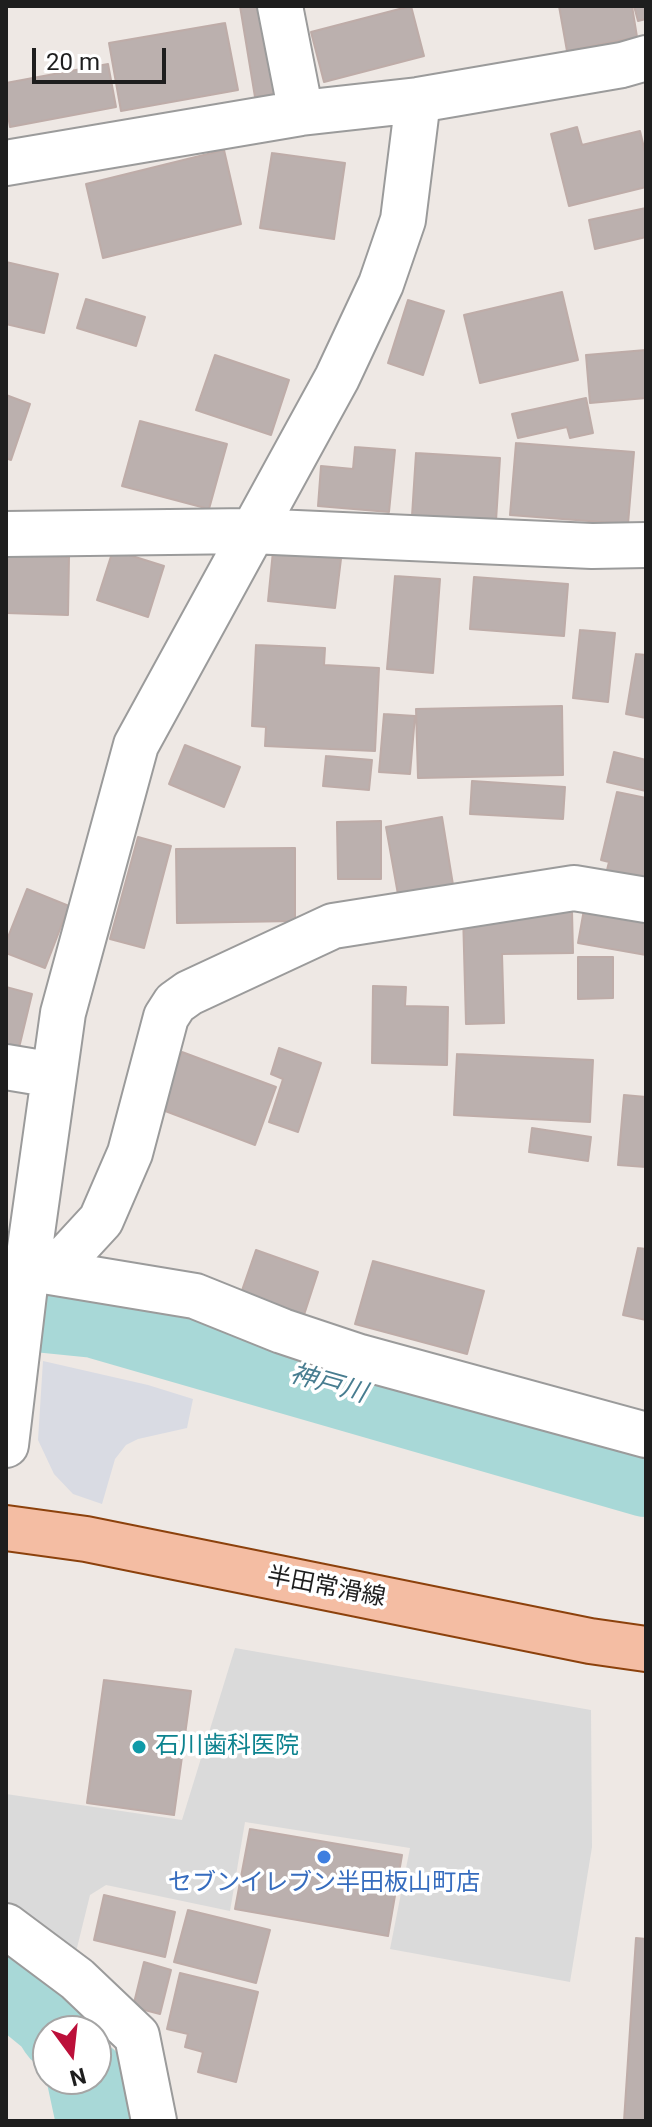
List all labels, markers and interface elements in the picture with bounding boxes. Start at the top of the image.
scale bar [36,32,170,82]
text: 20 m [46,48,100,76]
water label: 神戸川 [286,1359,370,1411]
street label: 半田常滑線 [264,1562,388,1614]
place label: 石川歯科医院 [155,1733,299,1761]
marker: 石川歯科医院 [130,1738,148,1756]
marker: セブンイレブン半田板山町店 [315,1848,333,1866]
place label: セブンイレブン半田板山町店 [168,1870,480,1898]
north arrow [32,2015,112,2095]
text: N [67,2063,89,2091]

